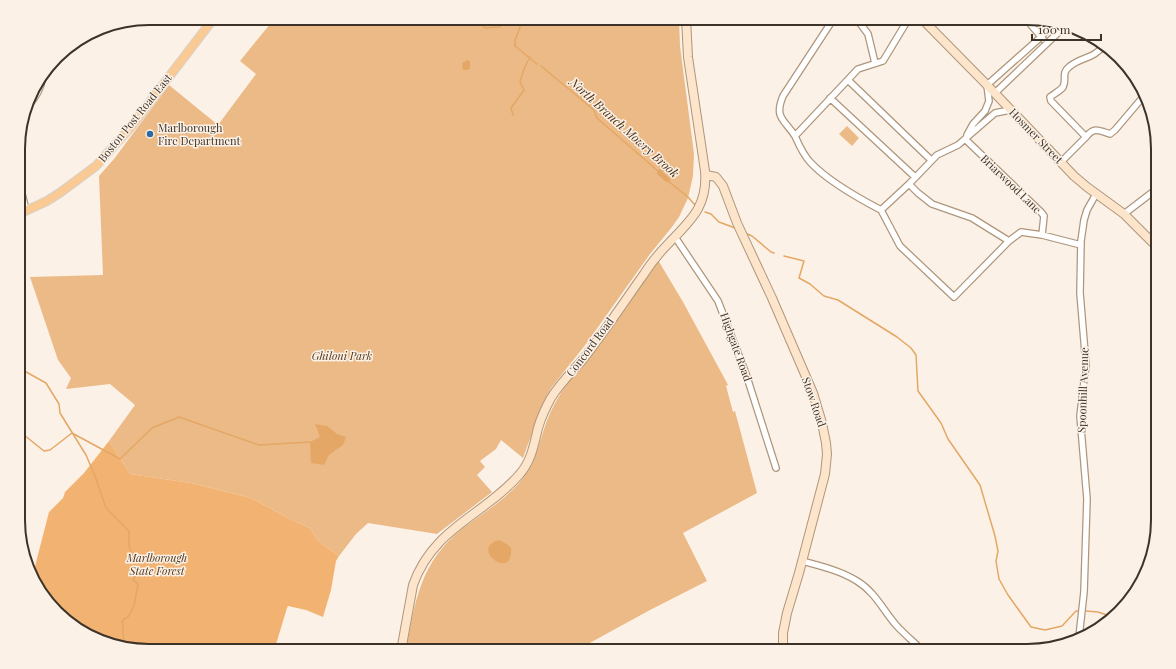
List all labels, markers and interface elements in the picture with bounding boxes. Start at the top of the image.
scale bar [1032,16,1101,42]
text: 100 m [1038,21,1071,37]
street label: Boston Post Road East [94,70,175,165]
water label: North Branch Mowry Brook [566,73,683,181]
street label: Hosmer Street [1006,105,1067,167]
place label: Marlborough Fire Department [158,120,241,148]
marker: Marlborough Fire Department [145,129,155,139]
street label: Briarwood Lane [978,151,1045,217]
street label: Highgate Road [717,310,756,384]
street label: Concord Road [562,314,617,379]
street label: Spoonhill Avenue [1074,347,1092,433]
park label: Ghiloni Park [312,348,373,363]
street label: Stow Road [799,375,830,429]
park label: Marlborough State Forest [126,550,187,578]

